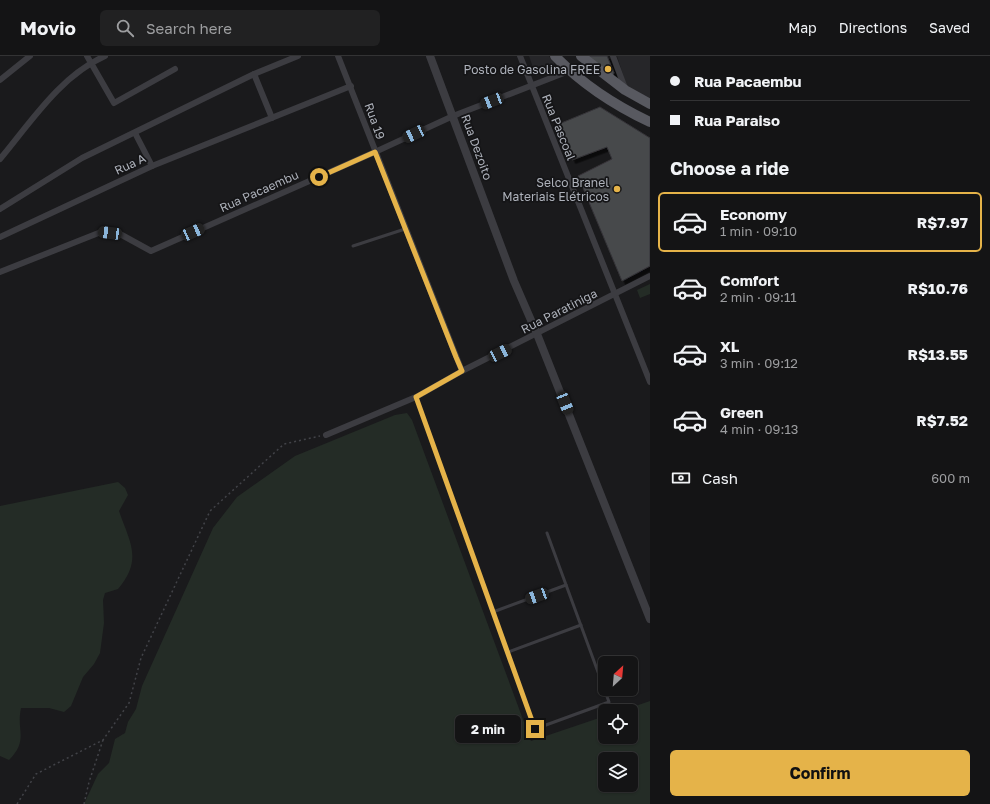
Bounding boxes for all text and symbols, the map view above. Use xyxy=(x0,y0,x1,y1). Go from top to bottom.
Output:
search box xyxy=(100,10,380,46)
text: Movio xyxy=(20,16,76,39)
icon: search xyxy=(114,17,136,39)
text: Search here xyxy=(146,19,232,37)
text: Map xyxy=(788,19,817,36)
text: Directions xyxy=(839,19,907,36)
text: Saved xyxy=(929,19,970,36)
place label: Posto de Gasolina FREE xyxy=(463,62,600,77)
marker: Posto de Gasolina FREE xyxy=(603,64,613,74)
text: Rua Pacaembu xyxy=(694,72,802,90)
car xyxy=(479,91,505,111)
street label: Rua Pascoal xyxy=(539,92,579,163)
street label: Rua 19 xyxy=(361,101,389,141)
text: Rua Paraiso xyxy=(694,111,780,129)
street label: Rua Dezoito xyxy=(458,112,496,182)
car xyxy=(401,123,427,145)
street label: Rua A xyxy=(112,150,148,178)
text: Choose a ride xyxy=(670,157,789,179)
street label: Rua Pacaembu xyxy=(217,167,301,215)
route start xyxy=(310,168,328,186)
place label: Selco Branel Materiais Elétricos xyxy=(502,175,609,204)
marker: Selco Branel Materiais Elétricos xyxy=(612,184,622,194)
icon: car xyxy=(672,204,708,240)
text: Economy xyxy=(720,205,787,223)
text: R$7.97 xyxy=(917,213,968,231)
car xyxy=(180,222,206,242)
text: 1 min · 09:10 xyxy=(720,223,797,239)
car xyxy=(97,226,123,240)
icon: car xyxy=(672,270,708,306)
text: Comfort xyxy=(720,271,779,289)
text: R$10.76 xyxy=(908,279,968,297)
street label: Rua Paratiniga xyxy=(518,285,600,337)
text: 2 min · 09:11 xyxy=(720,289,797,305)
icon: car xyxy=(672,336,708,372)
text: XL xyxy=(720,337,739,355)
car xyxy=(487,342,513,364)
text: R$13.55 xyxy=(908,345,968,363)
text: 3 min · 09:12 xyxy=(720,355,798,371)
car xyxy=(555,390,575,416)
icon: car xyxy=(672,402,708,438)
text: Green xyxy=(720,403,763,421)
text: R$7.52 xyxy=(916,411,968,429)
text: 4 min · 09:13 xyxy=(720,421,798,437)
icon: cash xyxy=(670,467,692,489)
text: Cash xyxy=(702,469,738,487)
text: 600 m xyxy=(931,470,970,486)
car xyxy=(524,586,550,606)
north arrow xyxy=(598,656,638,696)
map controls xyxy=(598,656,638,792)
button: locate xyxy=(598,704,638,744)
callout: 2 min xyxy=(455,715,521,743)
route end xyxy=(526,720,544,738)
text: 2 min xyxy=(471,721,505,737)
button: Confirm xyxy=(670,750,970,796)
button: layers xyxy=(598,752,638,792)

